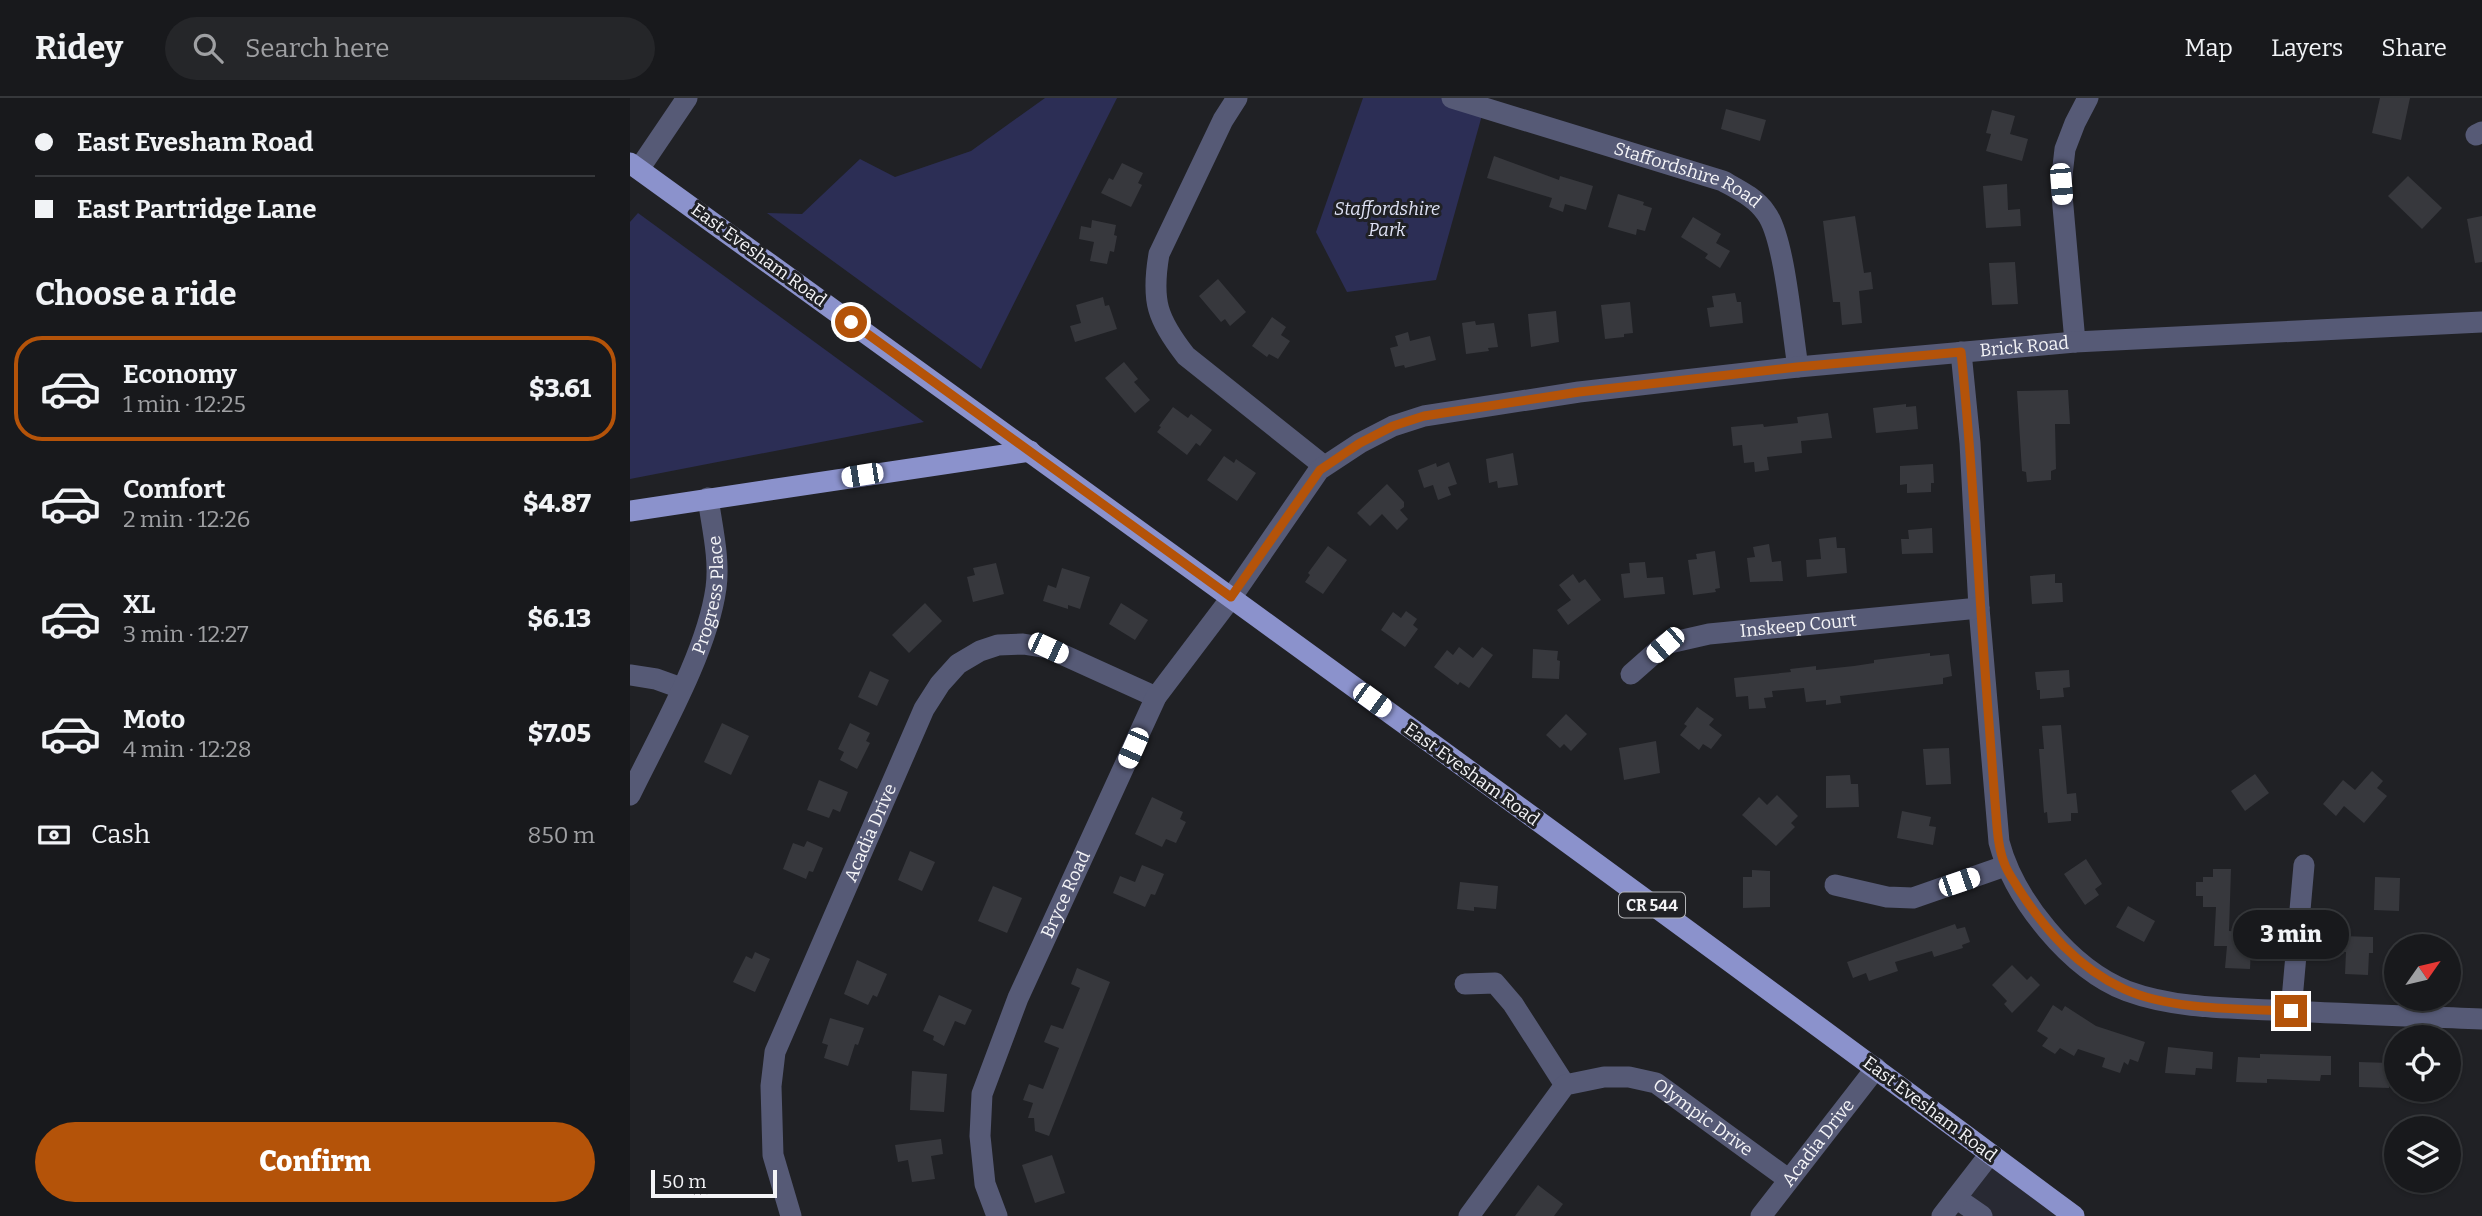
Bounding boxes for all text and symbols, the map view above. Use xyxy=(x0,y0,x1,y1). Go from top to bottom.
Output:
search box xyxy=(165,17,655,80)
text: Ridey xyxy=(35,28,123,68)
icon: search xyxy=(189,29,227,67)
text: Search here xyxy=(245,33,389,64)
text: Map xyxy=(2185,34,2233,62)
text: Layers xyxy=(2271,34,2343,62)
text: Share xyxy=(2381,34,2447,62)
text: East Evesham Road xyxy=(77,127,313,158)
street label: Staffordshire Road xyxy=(1611,137,1766,213)
car xyxy=(2049,162,2074,206)
text: East Partridge Lane xyxy=(77,194,317,225)
park label: Staffordshire Park xyxy=(1334,198,1440,241)
street label: East Evesham Road xyxy=(687,199,831,312)
text: Choose a ride xyxy=(35,275,236,313)
route start xyxy=(835,306,867,338)
street label: Brick Road xyxy=(1979,332,2070,362)
icon: car xyxy=(39,357,102,420)
text: Economy xyxy=(123,359,237,390)
text: $3.61 xyxy=(529,373,591,404)
text: 1 min · 12:25 xyxy=(123,390,246,418)
car xyxy=(840,461,885,489)
icon: car xyxy=(39,472,102,535)
text: Comfort xyxy=(123,474,226,505)
text: $4.87 xyxy=(523,488,591,519)
text: 2 min · 12:26 xyxy=(123,505,250,533)
street label: Progress Place xyxy=(687,534,728,657)
icon: car xyxy=(39,587,102,650)
text: XL xyxy=(123,589,155,620)
text: $6.13 xyxy=(527,603,591,634)
street label: Inskeep Court xyxy=(1739,609,1858,642)
text: 3 min · 12:27 xyxy=(123,620,249,648)
car xyxy=(1643,623,1688,667)
car xyxy=(1025,630,1072,666)
car xyxy=(1349,679,1396,721)
icon: car xyxy=(39,702,102,765)
text: Moto xyxy=(123,704,185,735)
text: $7.05 xyxy=(528,718,591,749)
street label: East Evesham Road xyxy=(1400,718,1544,831)
car xyxy=(1115,725,1152,771)
text: 4 min · 12:28 xyxy=(123,735,251,763)
street label: Acadia Drive xyxy=(839,780,901,885)
icon: cash xyxy=(35,816,73,854)
text: Cash xyxy=(91,819,150,850)
text: 850 m xyxy=(528,821,595,849)
street label: Bryce Road xyxy=(1036,847,1095,941)
car xyxy=(1936,865,1983,899)
road number: CR 544 xyxy=(1619,892,1685,918)
callout: 3 min xyxy=(2233,909,2349,958)
text: 3 min xyxy=(2260,920,2322,948)
north arrow xyxy=(2384,934,2460,1012)
map controls xyxy=(2384,934,2461,1193)
route end xyxy=(2275,995,2307,1027)
button: locate xyxy=(2384,1025,2461,1102)
street label: East Evesham Road xyxy=(1859,1052,2001,1167)
street label: Olympic Drive xyxy=(1649,1074,1757,1161)
street label: Acadia Drive xyxy=(1777,1094,1859,1191)
button: layers xyxy=(2384,1116,2461,1193)
button: Confirm xyxy=(35,1122,595,1202)
scale bar xyxy=(651,1167,777,1199)
text: 50 m xyxy=(662,1170,706,1193)

